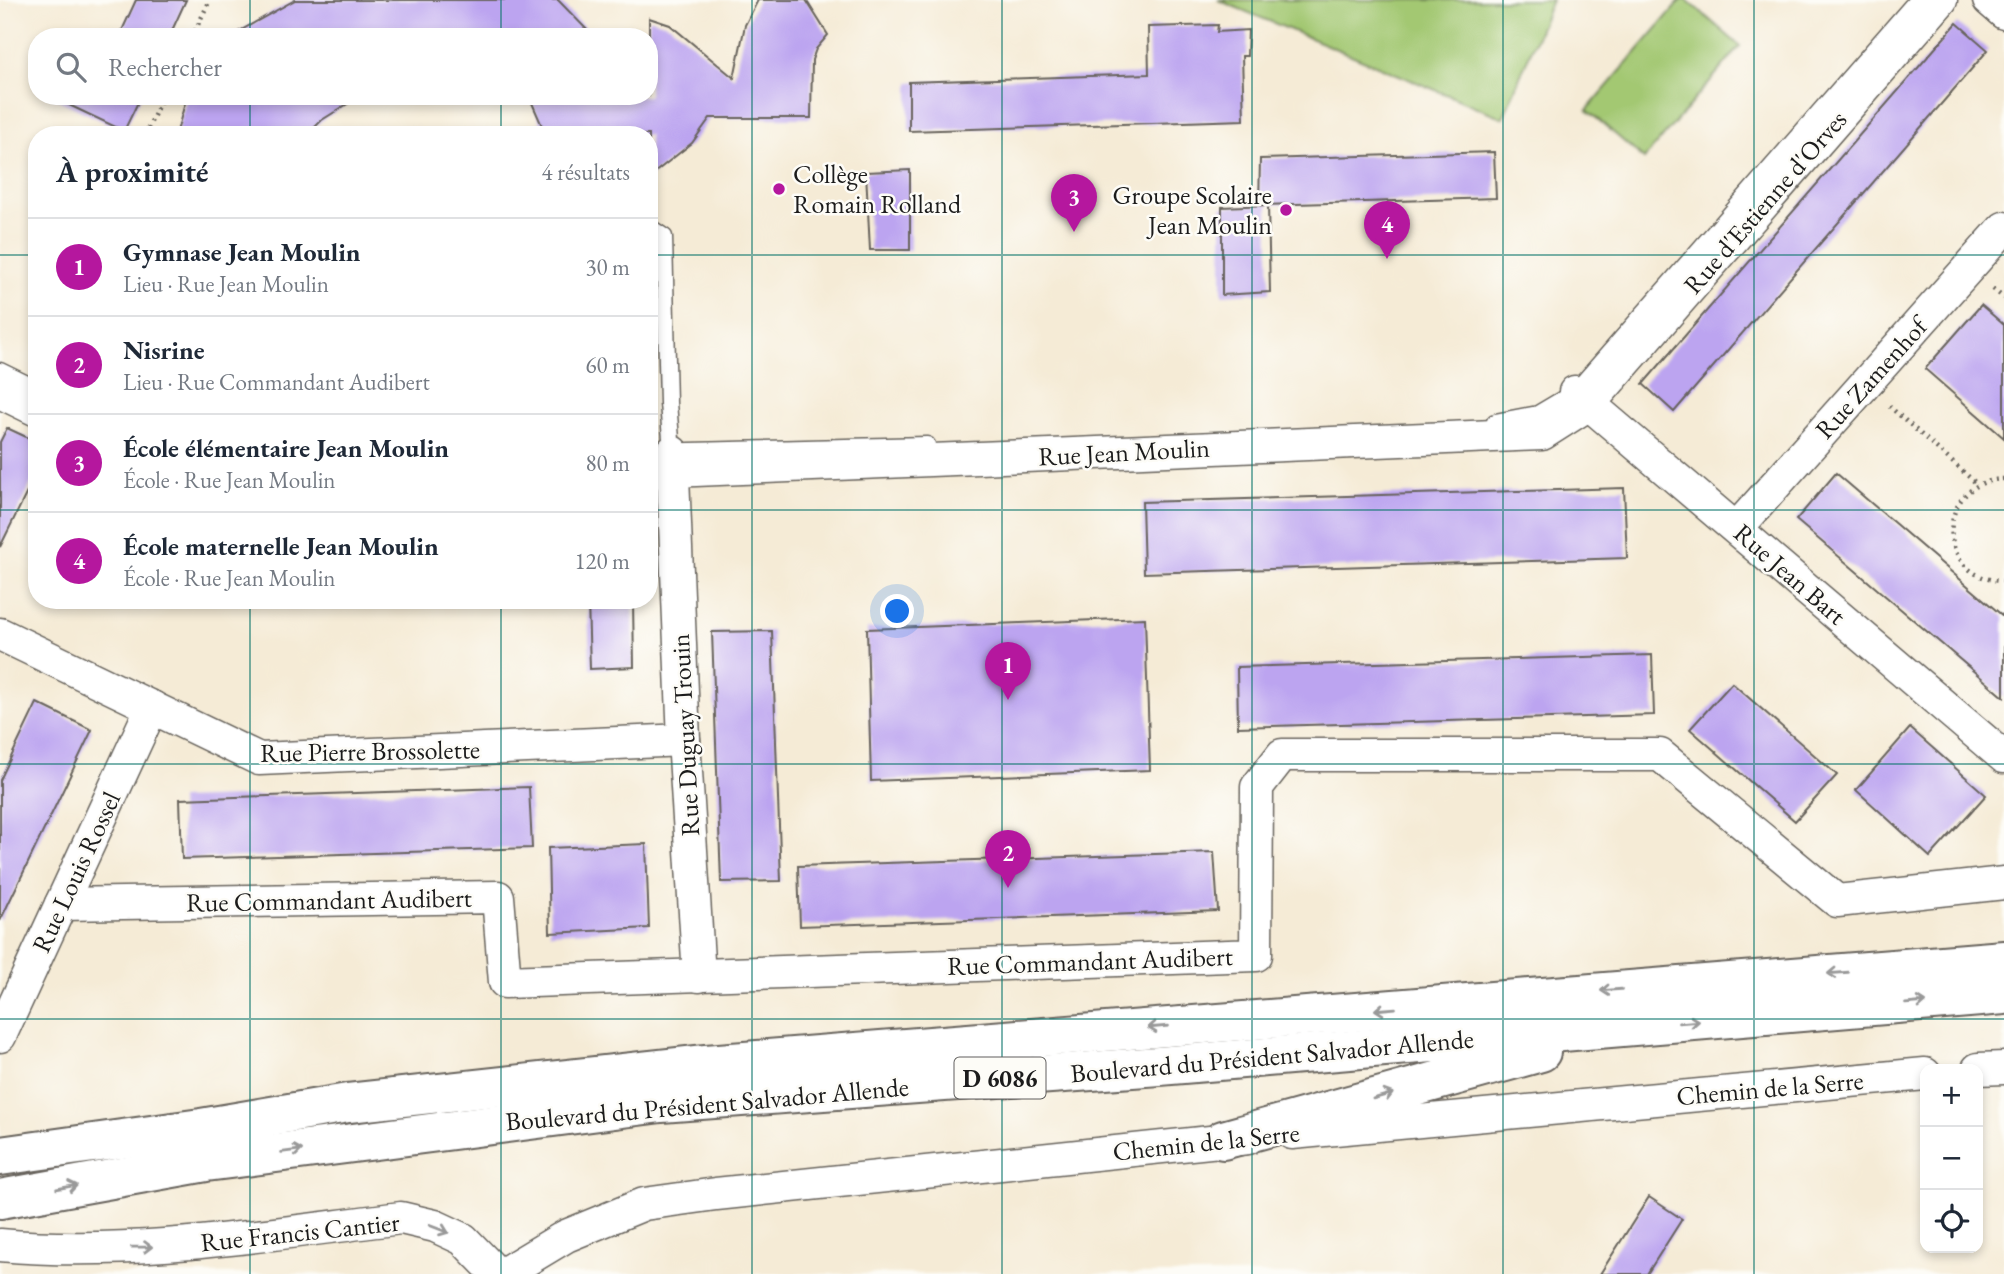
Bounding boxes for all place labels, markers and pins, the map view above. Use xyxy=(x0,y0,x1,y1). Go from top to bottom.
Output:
place label: Collège Romain Rolland xyxy=(793,157,962,221)
pin: 3 xyxy=(1051,174,1097,232)
place label: Groupe Scolaire Jean Moulin xyxy=(1113,178,1272,242)
marker: Collège Romain Rolland xyxy=(771,181,787,197)
pin: 4 xyxy=(1364,201,1410,259)
marker: Groupe Scolaire Jean Moulin xyxy=(1278,202,1294,218)
pin: 1 xyxy=(985,642,1031,700)
pin: 2 xyxy=(985,830,1031,888)

